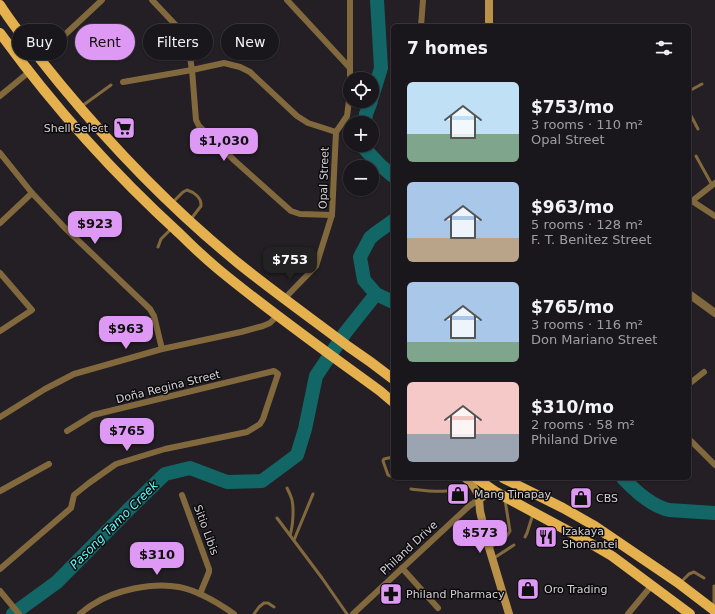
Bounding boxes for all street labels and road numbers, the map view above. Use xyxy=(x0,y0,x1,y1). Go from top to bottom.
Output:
street label: Opal Street xyxy=(316,146,332,209)
street label: Doña Regina Street xyxy=(115,368,222,406)
street label: Sitio Libis xyxy=(191,503,221,557)
street label: Philand Drive xyxy=(378,518,440,578)

